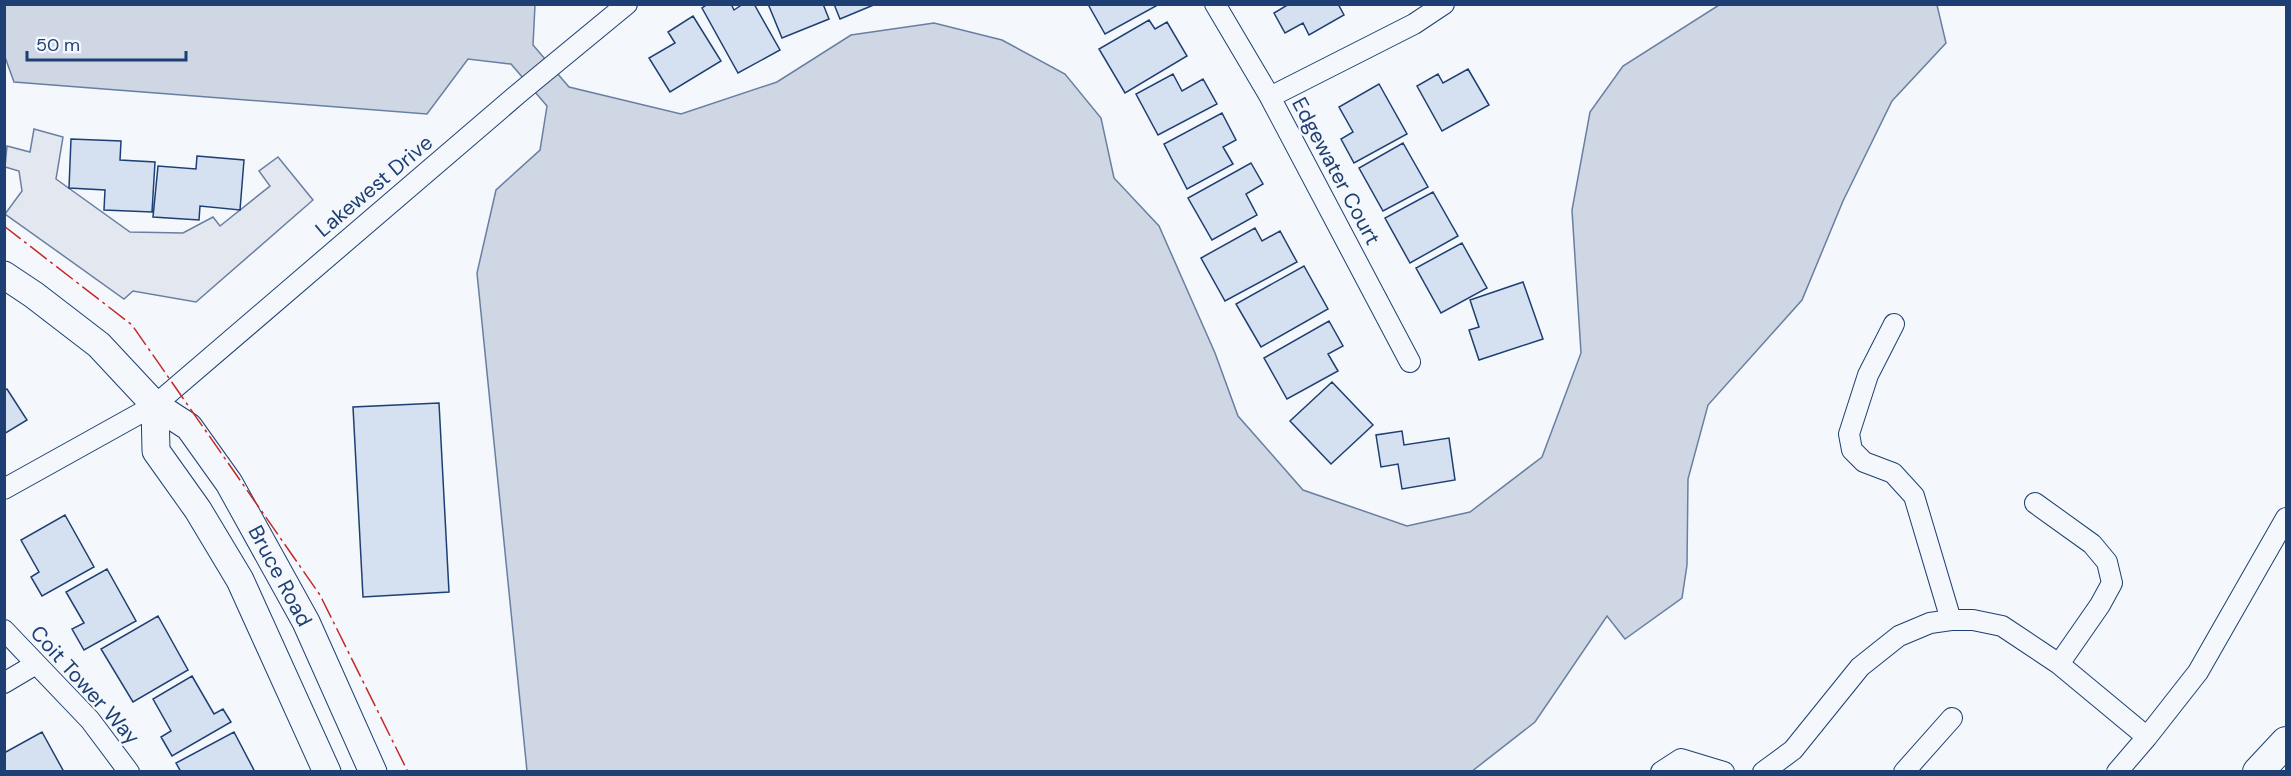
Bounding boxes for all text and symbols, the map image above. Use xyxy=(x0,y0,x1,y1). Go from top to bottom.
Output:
scale bar xyxy=(27,24,186,62)
text: 50 m xyxy=(36,33,80,57)
street label: Edgewater Court xyxy=(1285,92,1387,250)
street label: Lakewest Drive xyxy=(309,129,439,243)
street label: Bruce Road xyxy=(242,520,318,632)
street label: Coit Tower Way xyxy=(24,619,146,751)

